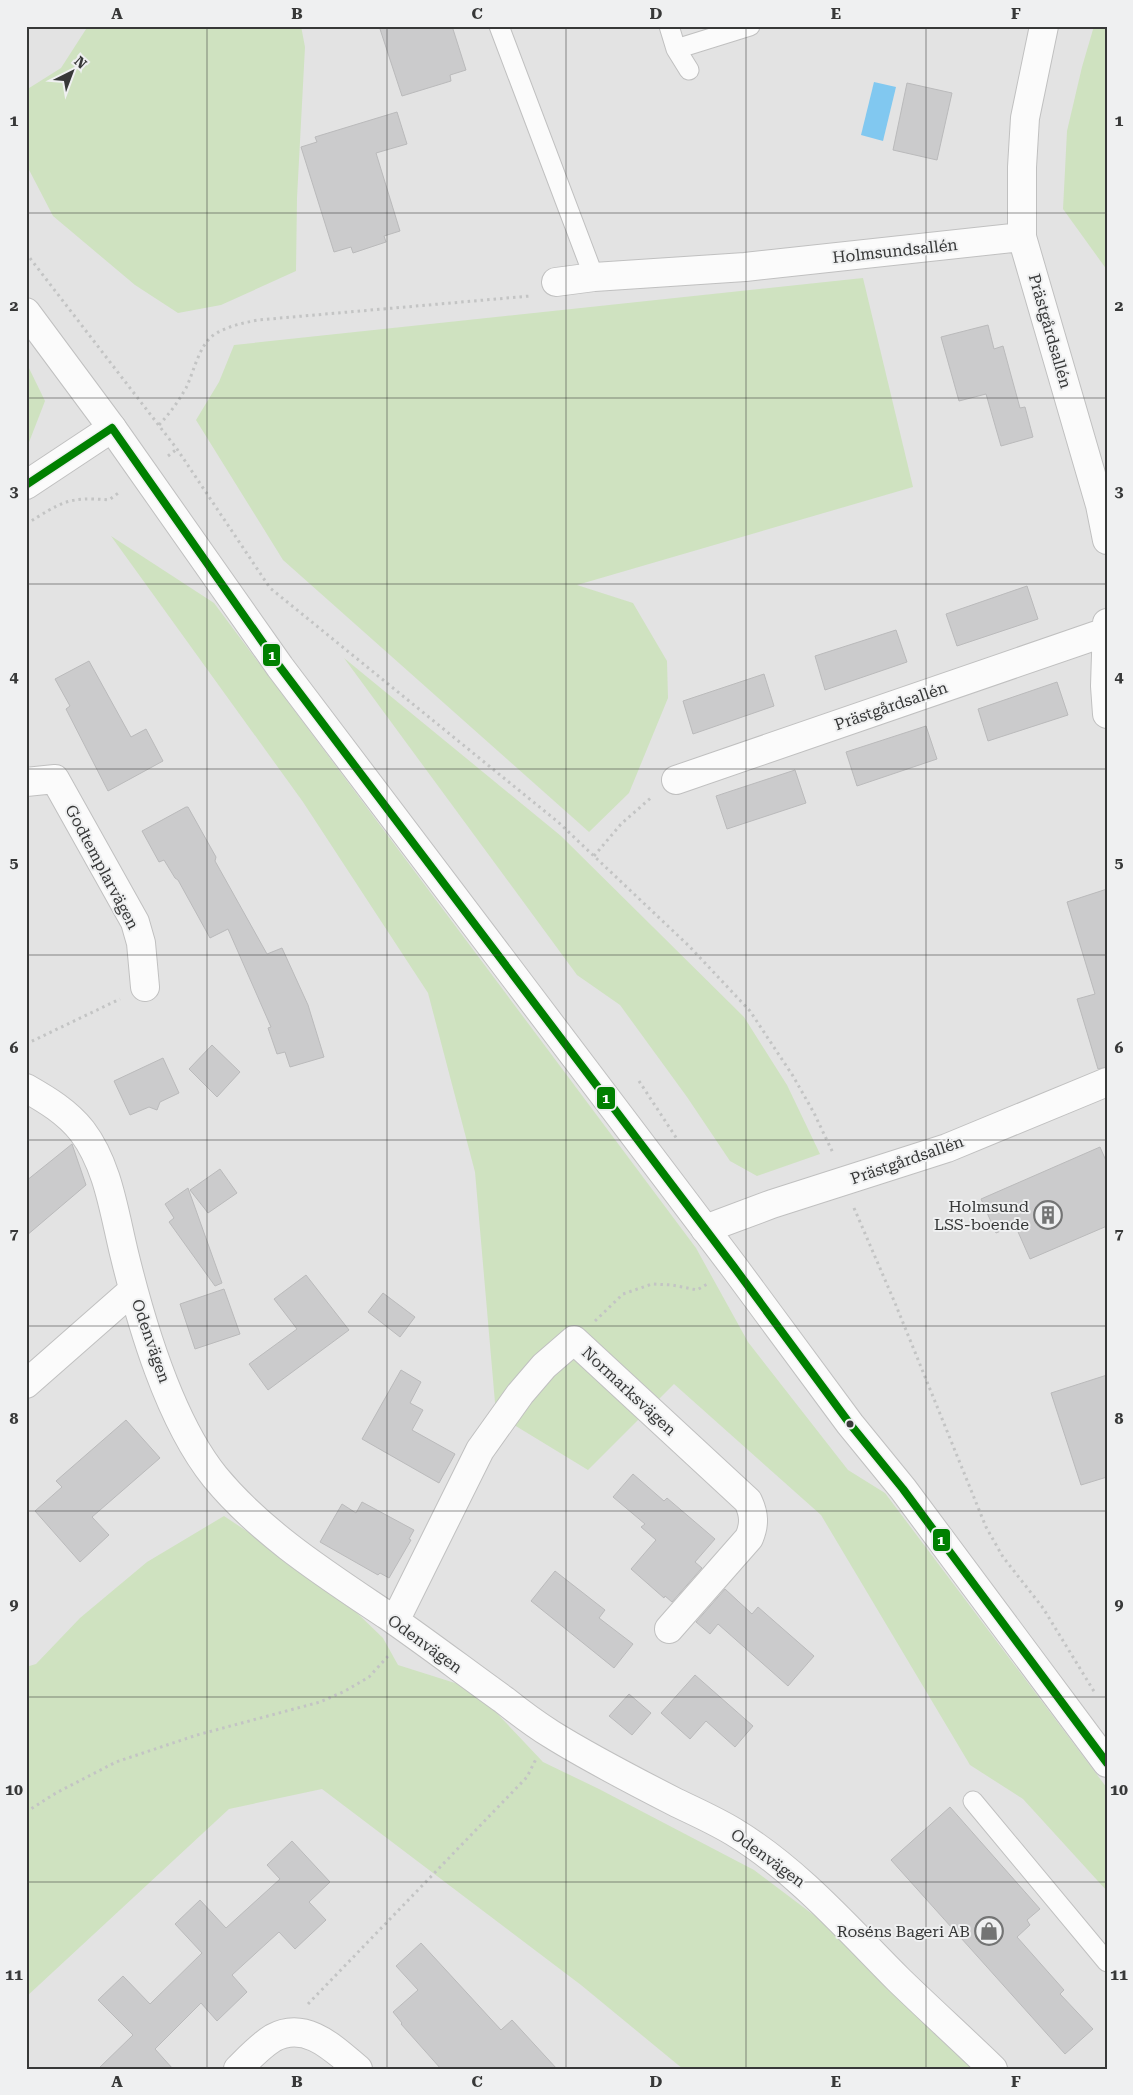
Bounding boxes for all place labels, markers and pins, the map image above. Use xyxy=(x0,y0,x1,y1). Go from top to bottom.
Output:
place label: Holmsund LSS-boende xyxy=(934,1197,1029,1234)
building icon: Holmsund LSS-boende xyxy=(1033,1200,1063,1230)
unlabelled marker xyxy=(845,1419,855,1429)
shop icon: Roséns Bageri AB xyxy=(974,1916,1004,1946)
place label: Roséns Bageri AB xyxy=(837,1922,970,1941)

